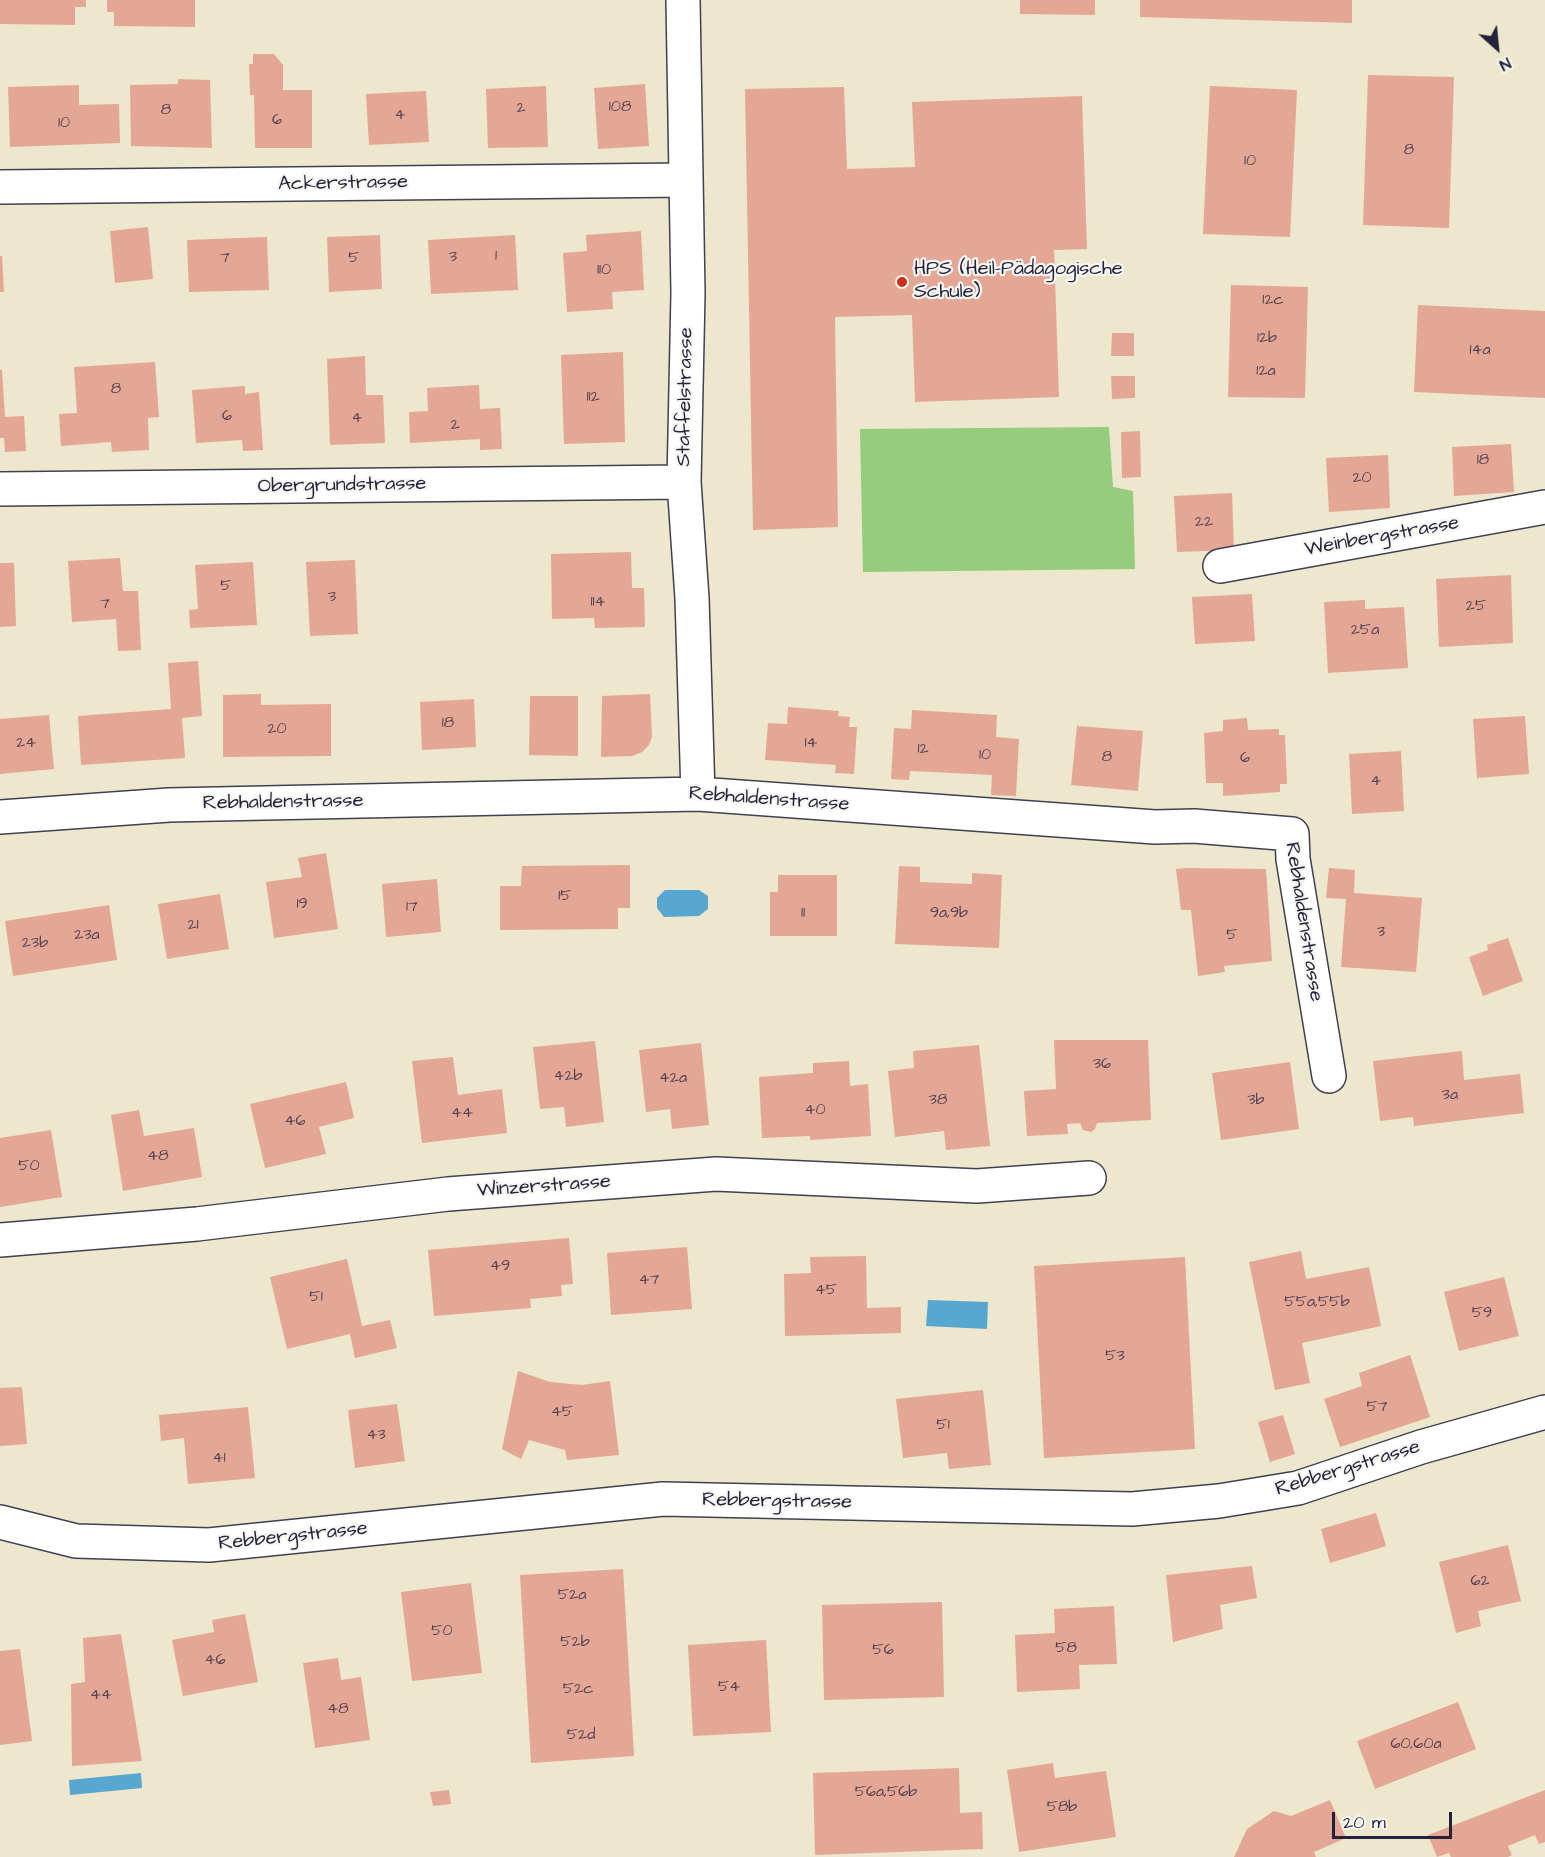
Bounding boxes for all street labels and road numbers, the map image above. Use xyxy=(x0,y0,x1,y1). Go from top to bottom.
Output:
street label: Ackerstrasse xyxy=(278,171,408,197)
street label: Staffelstrasse xyxy=(673,327,699,467)
street label: Obergrundstrasse xyxy=(258,473,426,499)
street label: Weinbergstrasse xyxy=(1303,512,1461,562)
street label: Rebhaldenstrasse xyxy=(688,782,850,818)
street label: Rebhaldenstrasse xyxy=(202,790,364,816)
street label: Rebhaldenstrasse xyxy=(1279,841,1327,1003)
street label: Winzerstrasse xyxy=(476,1170,612,1204)
street label: Rebbergstrasse xyxy=(1273,1436,1423,1502)
street label: Rebbergstrasse xyxy=(702,1489,852,1515)
street label: Rebbergstrasse xyxy=(217,1517,369,1557)

